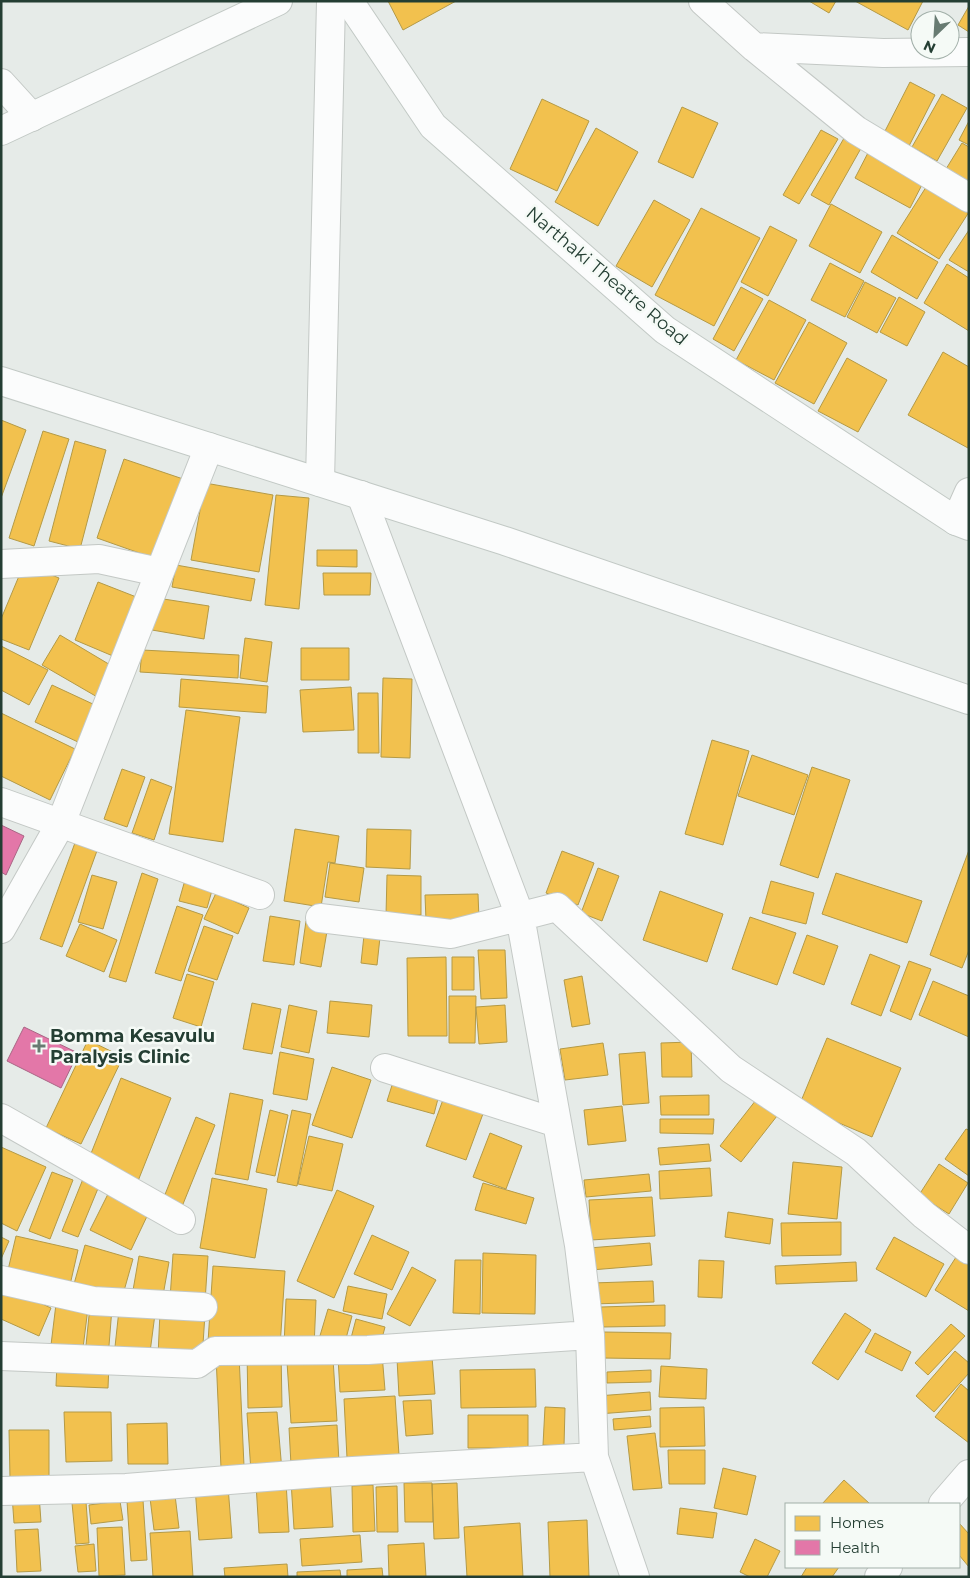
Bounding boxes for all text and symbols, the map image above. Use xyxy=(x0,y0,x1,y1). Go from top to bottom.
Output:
north arrow xyxy=(910,10,960,60)
text: N xyxy=(921,36,938,57)
street label: Narthaki Theatre Road xyxy=(522,202,692,350)
place label: Bomma Kesavulu Paralysis Clinic xyxy=(50,1025,215,1068)
marker: Bomma Kesavulu Paralysis Clinic xyxy=(32,1039,46,1053)
legend xyxy=(785,1503,960,1568)
text: Homes xyxy=(830,1513,884,1532)
text: Health xyxy=(830,1538,880,1557)

